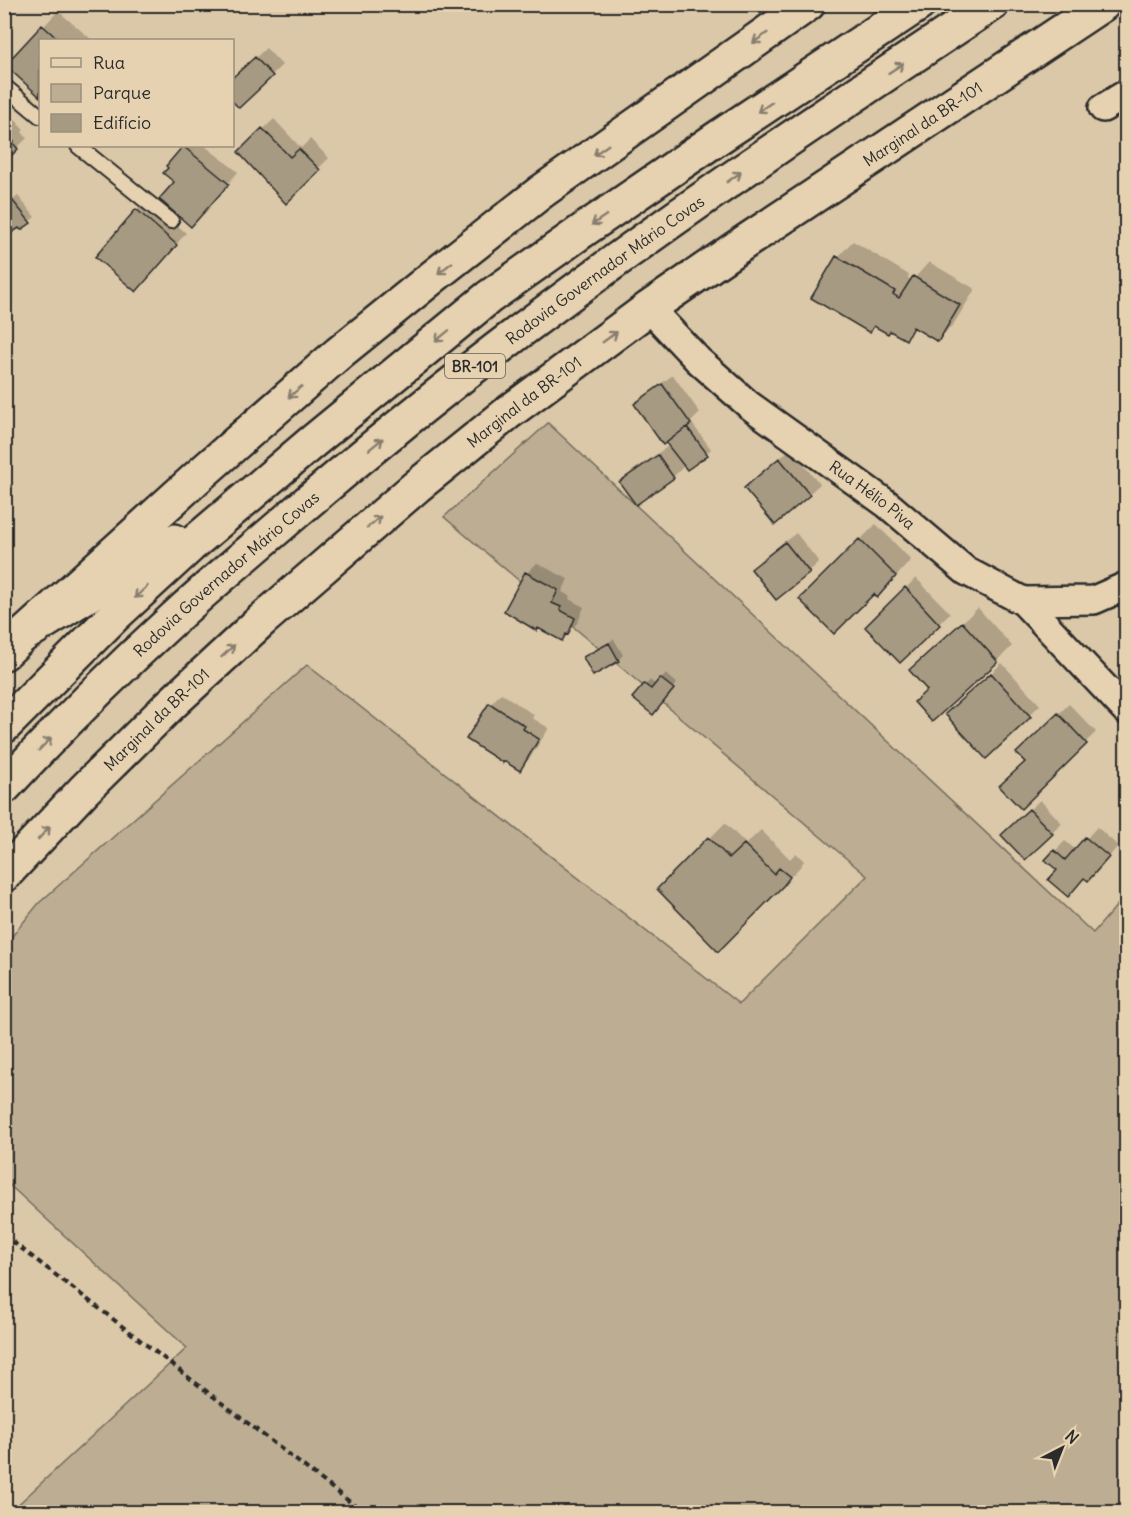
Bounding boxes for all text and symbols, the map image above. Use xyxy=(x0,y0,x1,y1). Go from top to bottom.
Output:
one-way arrow xyxy=(753,32,769,44)
legend xyxy=(39,39,234,147)
text: Rua xyxy=(93,51,125,74)
one-way arrow xyxy=(887,62,903,74)
street label: Marginal da BR-101 xyxy=(859,77,986,171)
text: Parque xyxy=(93,81,151,104)
one-way arrow xyxy=(757,101,774,113)
text: Edifício xyxy=(93,111,151,134)
one-way arrow xyxy=(593,144,609,156)
one-way arrow xyxy=(726,171,742,183)
street label: Rodovia Governador Mário Covas xyxy=(502,191,708,349)
one-way arrow xyxy=(591,214,607,226)
one-way arrow xyxy=(438,261,454,274)
one-way arrow xyxy=(434,329,450,342)
one-way arrow xyxy=(601,331,617,343)
street label: Marginal da BR-101 xyxy=(463,352,585,452)
road number: BR-101 xyxy=(445,354,505,378)
one-way arrow xyxy=(288,385,303,399)
one-way arrow xyxy=(368,438,384,451)
street label: Rua Hélio Piva xyxy=(826,456,919,534)
street label: Rodovia Governador Mário Covas xyxy=(129,487,323,661)
one-way arrow xyxy=(366,516,382,529)
one-way arrow xyxy=(133,584,148,599)
one-way arrow xyxy=(220,644,235,658)
street label: Marginal da BR-101 xyxy=(100,664,213,775)
one-way arrow xyxy=(38,737,52,752)
one-way arrow xyxy=(37,825,52,840)
north arrow xyxy=(1032,1418,1092,1478)
text: N xyxy=(1061,1426,1083,1448)

